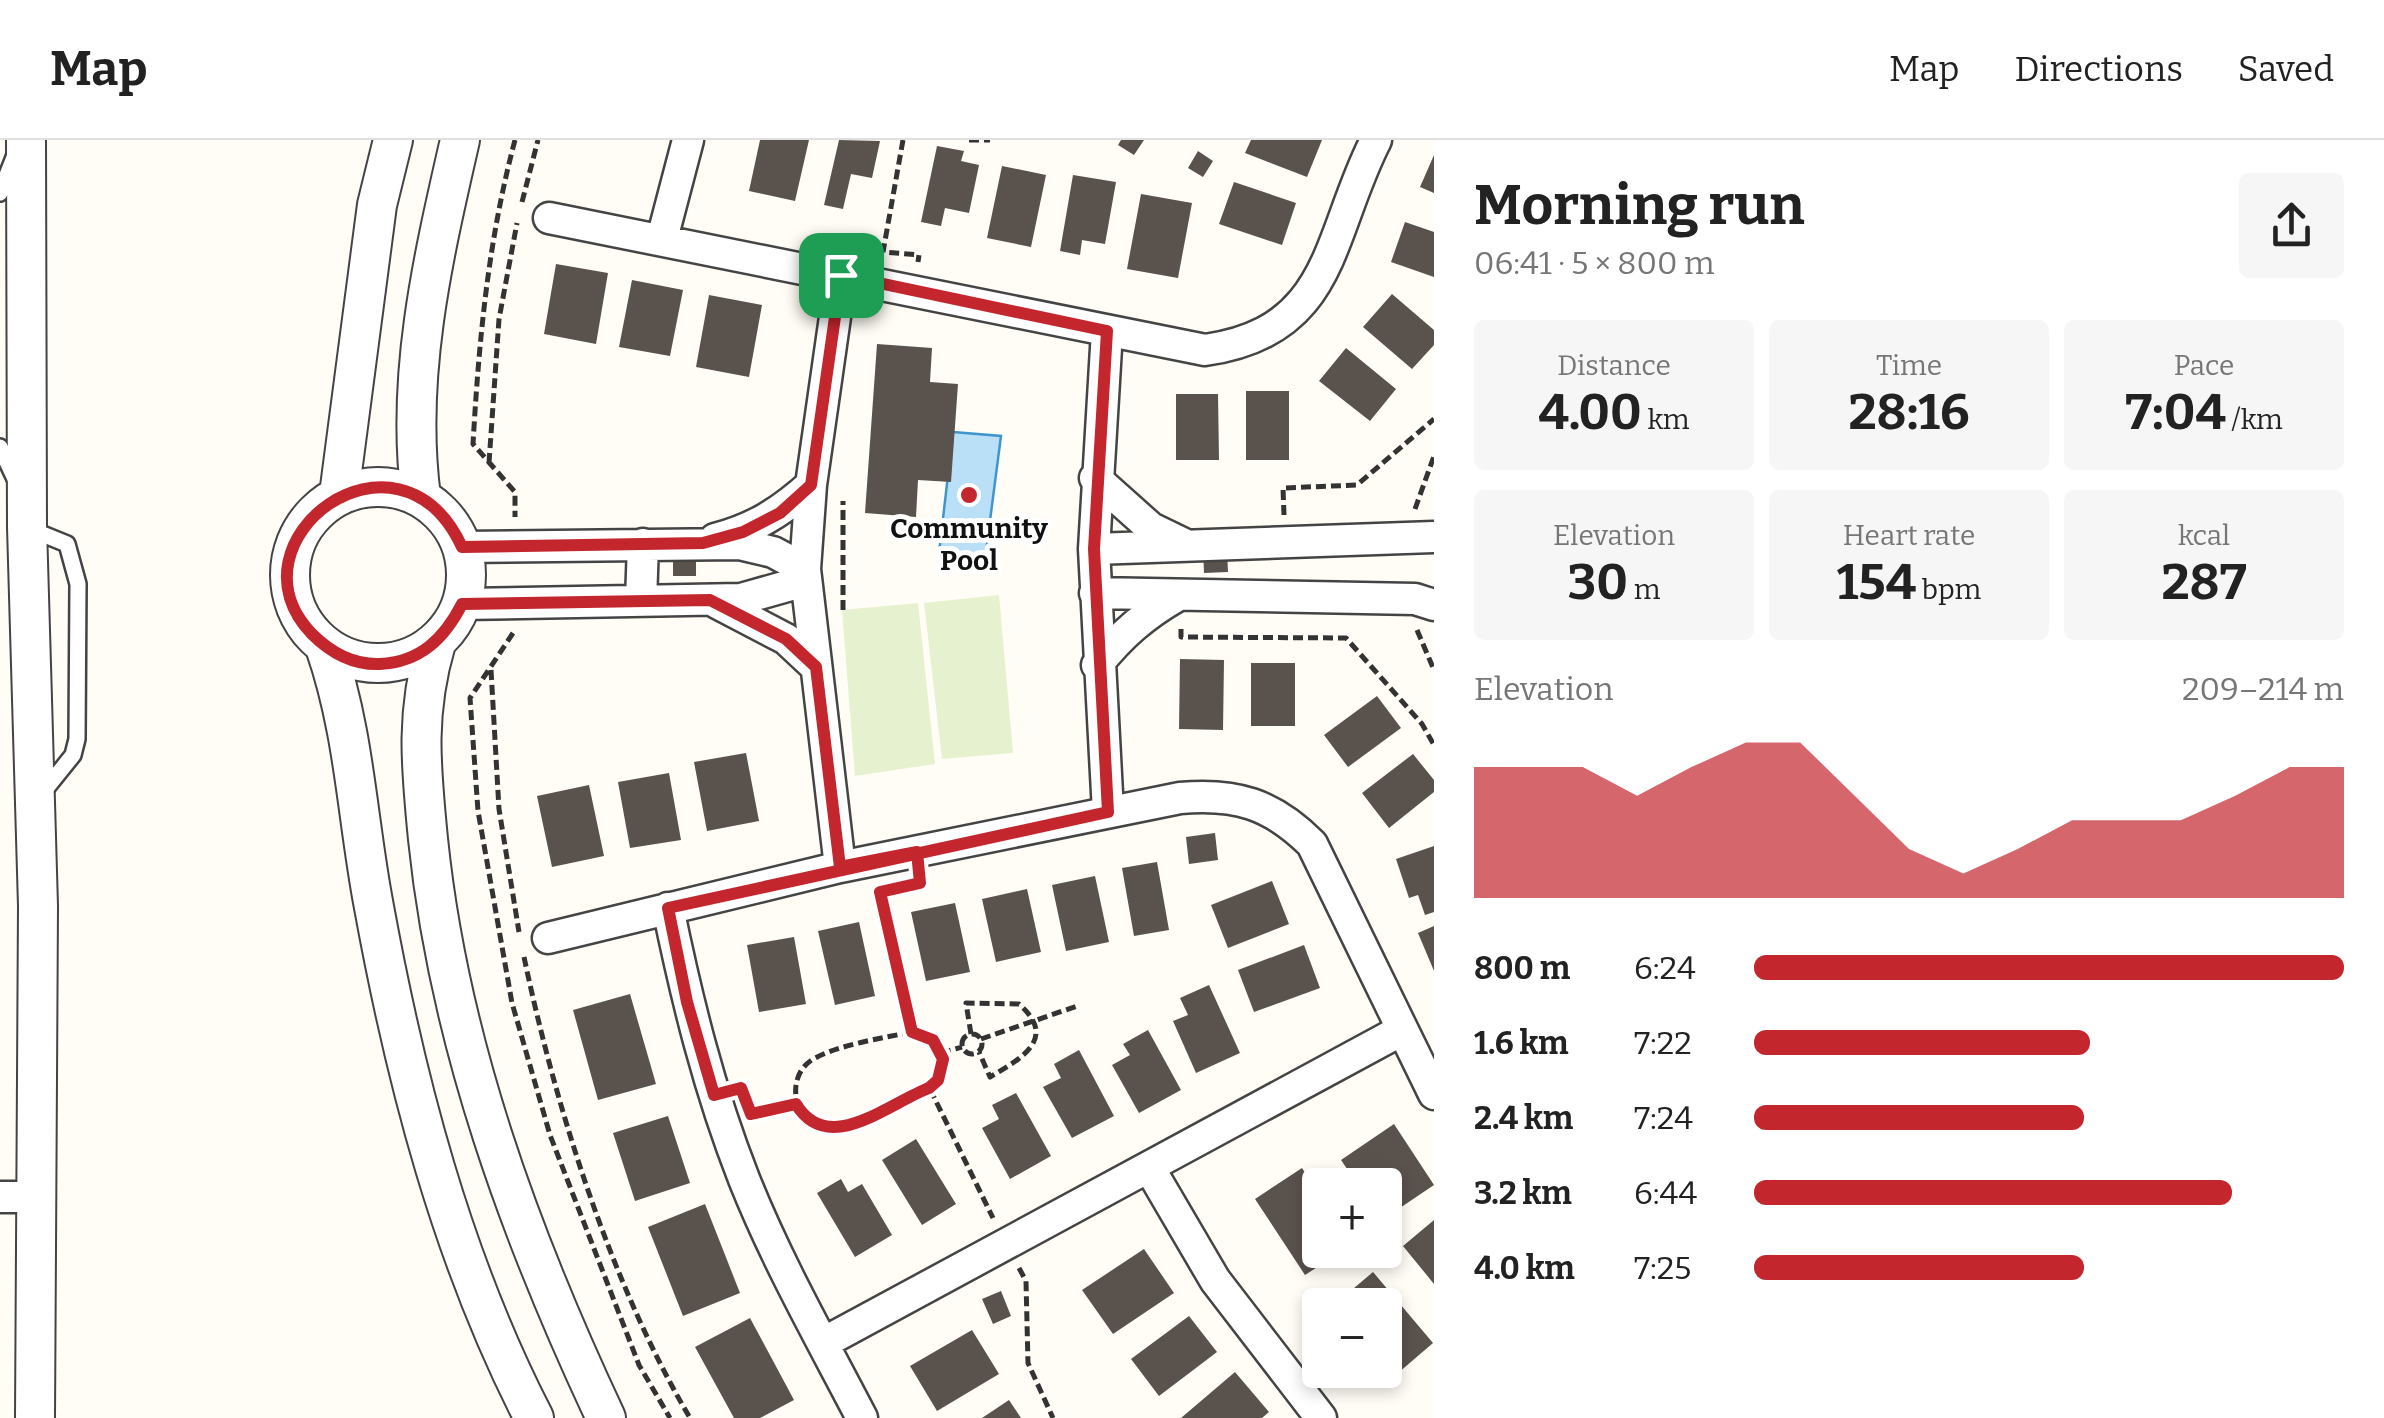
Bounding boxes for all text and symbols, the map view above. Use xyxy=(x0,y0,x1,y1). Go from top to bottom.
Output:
text: Map xyxy=(50,40,147,98)
text: Map xyxy=(1889,48,1959,90)
text: Directions xyxy=(2014,48,2183,90)
text: Saved xyxy=(2238,48,2334,90)
text: Morning run xyxy=(1474,173,1805,239)
button: share xyxy=(2239,173,2344,278)
pin xyxy=(799,233,884,318)
text: 06:41 · 5 × 800 m xyxy=(1474,244,1715,282)
icon: arrive xyxy=(814,248,869,303)
text: Distance xyxy=(1557,349,1671,382)
text: Time xyxy=(1876,349,1942,382)
text: Pace xyxy=(2174,349,2234,382)
text: 4.00 xyxy=(1538,382,1642,442)
text: 28:16 xyxy=(1848,382,1970,442)
text: 7:04 xyxy=(2125,382,2226,442)
text: km xyxy=(1642,403,1690,436)
text: /km xyxy=(2226,403,2283,436)
marker: Community Pool xyxy=(958,484,980,506)
place label: Community Pool xyxy=(890,512,1048,577)
text: Elevation xyxy=(1553,519,1675,552)
text: Heart rate xyxy=(1843,519,1975,552)
text: kcal xyxy=(2178,519,2230,552)
text: 30 xyxy=(1568,552,1628,612)
text: 154 xyxy=(1837,552,1916,612)
text: 287 xyxy=(2161,552,2247,612)
text: m xyxy=(1628,573,1660,606)
text: bpm xyxy=(1916,573,1981,606)
text: Elevation xyxy=(1474,670,1614,708)
text: 209–214 m xyxy=(2182,670,2344,708)
text: 800 m xyxy=(1474,949,1570,987)
text: 6:24 xyxy=(1634,949,1696,987)
text: 1.6 km xyxy=(1474,1024,1569,1062)
text: 7:22 xyxy=(1634,1024,1692,1062)
text: 2.4 km xyxy=(1474,1099,1573,1137)
text: 7:24 xyxy=(1634,1099,1693,1137)
map controls xyxy=(1302,1168,1402,1388)
button: + xyxy=(1302,1168,1402,1268)
text: 3.2 km xyxy=(1474,1174,1572,1212)
text: 6:44 xyxy=(1634,1174,1697,1212)
text: 4.0 km xyxy=(1474,1249,1575,1287)
text: 7:25 xyxy=(1634,1249,1691,1287)
button: − xyxy=(1302,1288,1402,1388)

